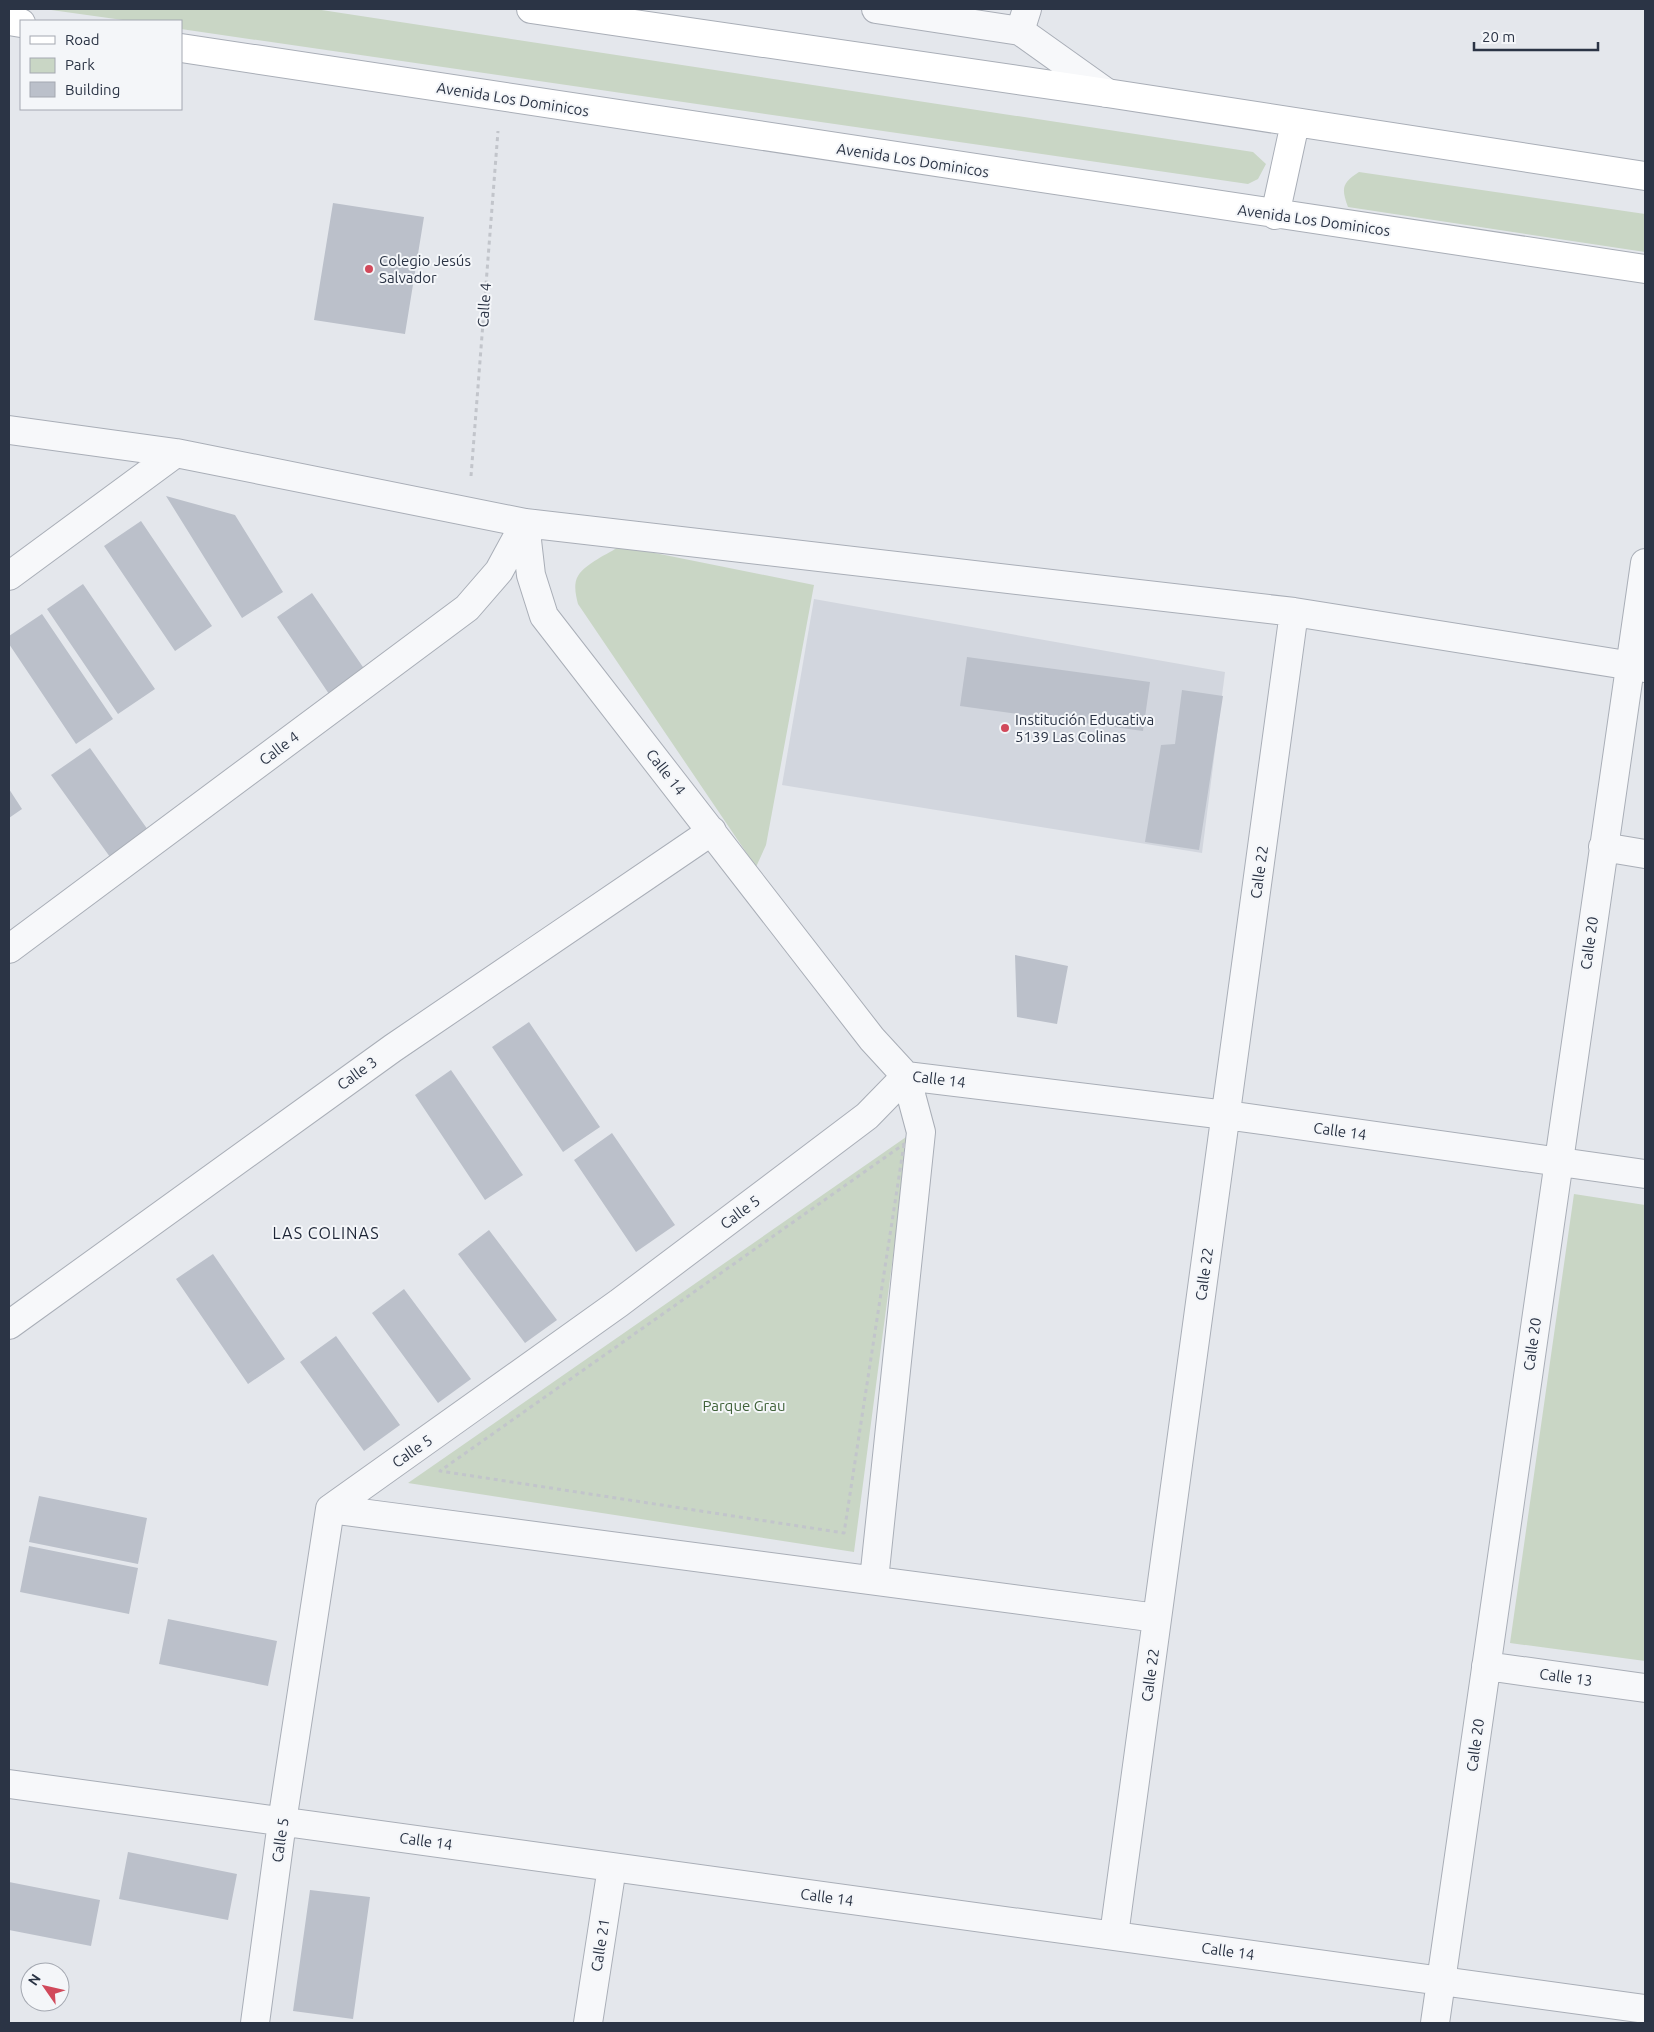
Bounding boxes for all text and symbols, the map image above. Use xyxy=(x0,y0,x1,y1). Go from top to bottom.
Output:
legend xyxy=(20,20,182,110)
scale bar xyxy=(1474,20,1598,52)
text: 20 m xyxy=(1482,28,1515,45)
text: Road xyxy=(65,31,100,48)
text: Park xyxy=(65,56,95,73)
street label: Avenida Los Dominicos xyxy=(436,79,590,119)
text: Building xyxy=(65,81,120,98)
street label: Avenida Los Dominicos xyxy=(836,140,990,180)
street label: Avenida Los Dominicos xyxy=(1237,201,1391,239)
place label: Colegio Jesús Salvador xyxy=(379,252,471,286)
marker: Colegio Jesús Salvador xyxy=(363,263,375,275)
street label: Calle 4 xyxy=(474,282,494,328)
place label: Institución Educativa 5139 Las Colinas xyxy=(1015,711,1154,745)
marker: Institución Educativa 5139 Las Colinas xyxy=(999,722,1011,734)
street label: Calle 4 xyxy=(256,728,302,768)
street label: Calle 14 xyxy=(643,746,689,798)
street label: Calle 22 xyxy=(1247,844,1271,900)
street label: Calle 20 xyxy=(1577,915,1601,971)
street label: Calle 3 xyxy=(334,1053,380,1093)
street label: Calle 14 xyxy=(911,1067,967,1091)
street label: Calle 14 xyxy=(1312,1119,1368,1143)
street label: Calle 5 xyxy=(717,1192,763,1232)
district label: LAS COLINAS xyxy=(272,1224,380,1242)
street label: Calle 22 xyxy=(1192,1246,1216,1302)
street label: Calle 20 xyxy=(1520,1316,1544,1372)
park label: Parque Grau xyxy=(702,1397,786,1414)
street label: Calle 5 xyxy=(389,1431,435,1471)
street label: Calle 22 xyxy=(1138,1647,1162,1703)
street label: Calle 13 xyxy=(1538,1665,1594,1689)
street label: Calle 20 xyxy=(1463,1717,1487,1773)
street label: Calle 5 xyxy=(268,1817,292,1863)
street label: Calle 14 xyxy=(398,1829,454,1853)
street label: Calle 14 xyxy=(799,1885,855,1909)
street label: Calle 21 xyxy=(587,1917,613,1973)
street label: Calle 14 xyxy=(1200,1939,1256,1963)
north arrow xyxy=(20,1962,70,2012)
text: N xyxy=(25,1971,44,1989)

